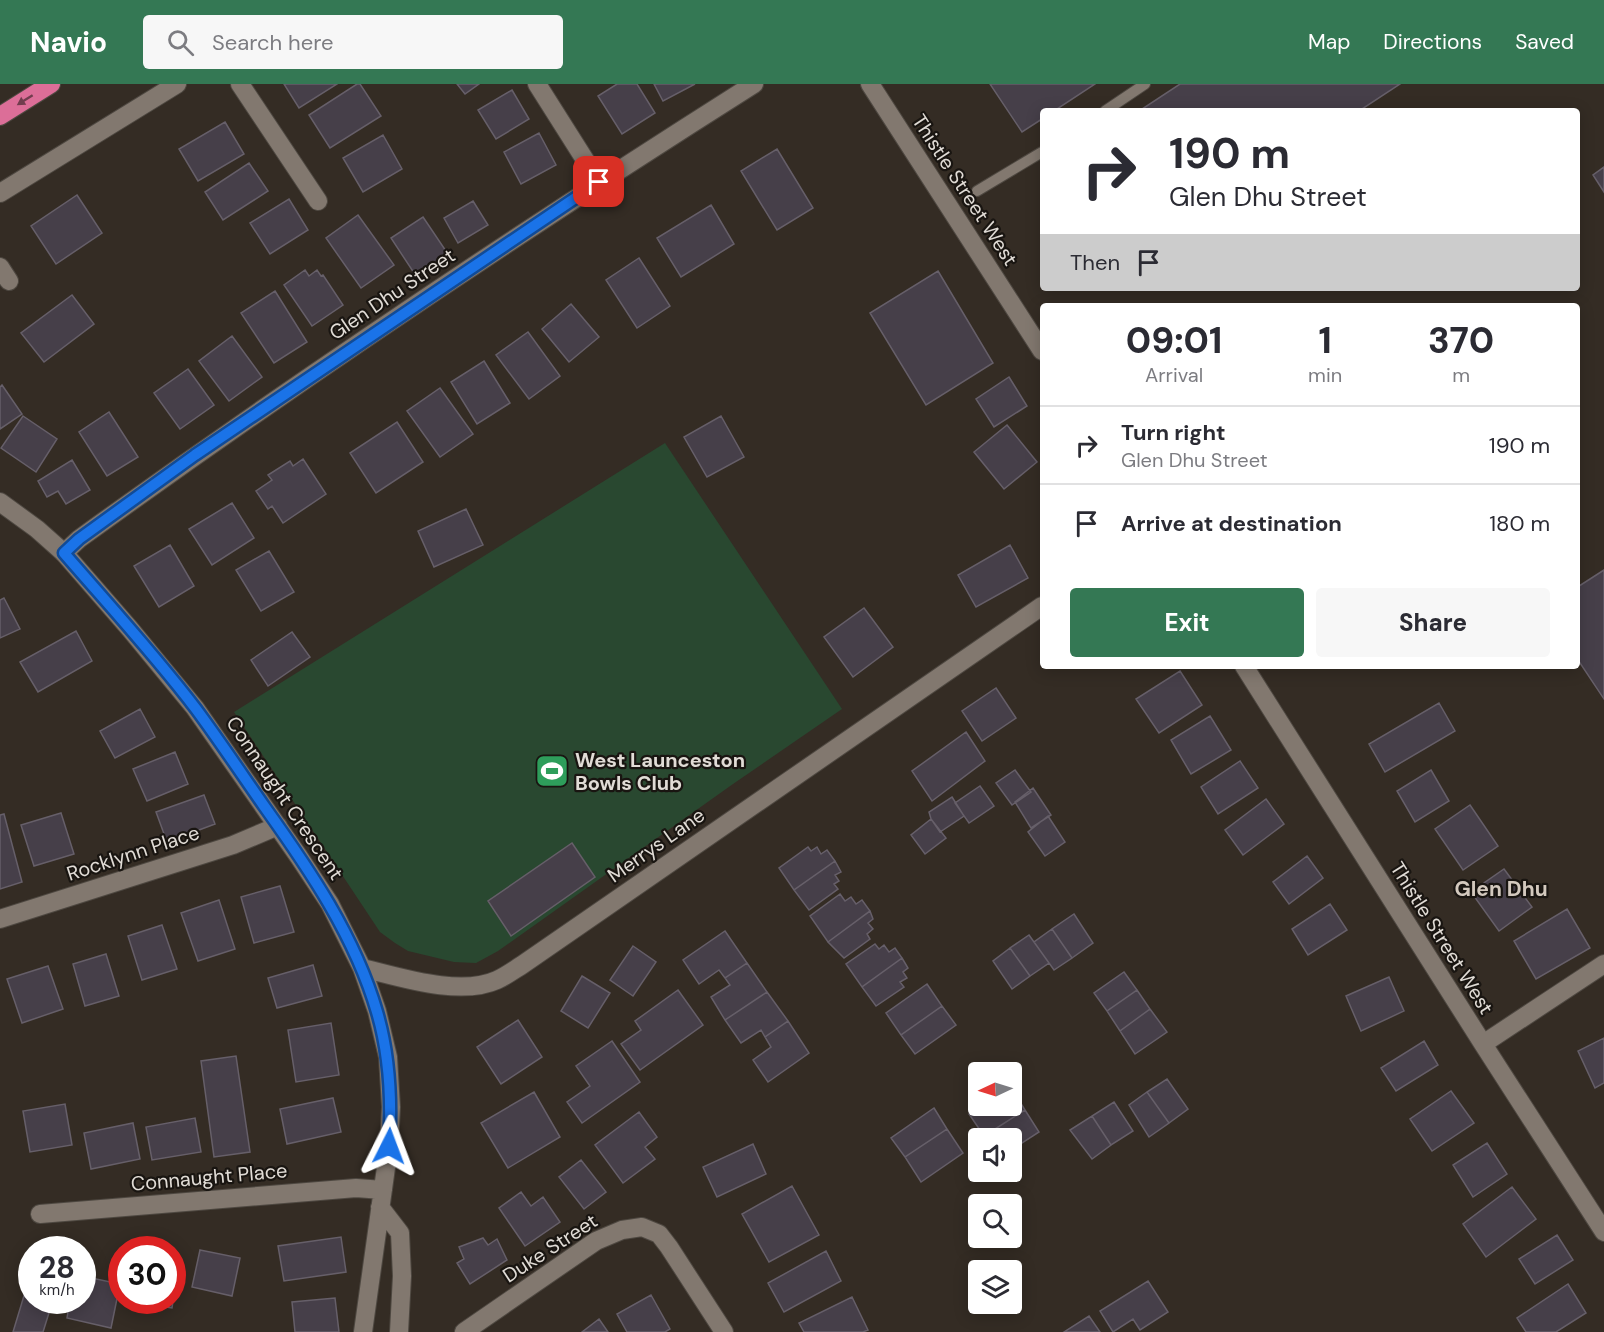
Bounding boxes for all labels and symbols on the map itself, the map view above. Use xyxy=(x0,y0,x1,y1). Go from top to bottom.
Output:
one-way arrow xyxy=(18,94,34,106)
street label: Thistle Street West xyxy=(906,109,1024,271)
pin xyxy=(573,156,624,207)
street label: Glen Dhu Street xyxy=(324,242,460,346)
street label: Connaught Crescent xyxy=(220,711,350,885)
place label: West Launceston Bowls Club xyxy=(575,747,745,796)
sports icon: West Launceston Bowls Club xyxy=(534,753,570,789)
street label: Merrys Lane xyxy=(602,802,710,888)
street label: Rocklynn Place xyxy=(63,819,203,887)
street label: Thistle Street West xyxy=(1385,857,1500,1019)
district label: Glen Dhu xyxy=(1454,875,1548,903)
north arrow xyxy=(968,1062,1022,1116)
position arrow xyxy=(357,1114,421,1178)
street label: Connaught Place xyxy=(130,1157,288,1197)
street label: Duke Street xyxy=(498,1208,602,1288)
speed limit sign: 30 xyxy=(108,1236,186,1314)

